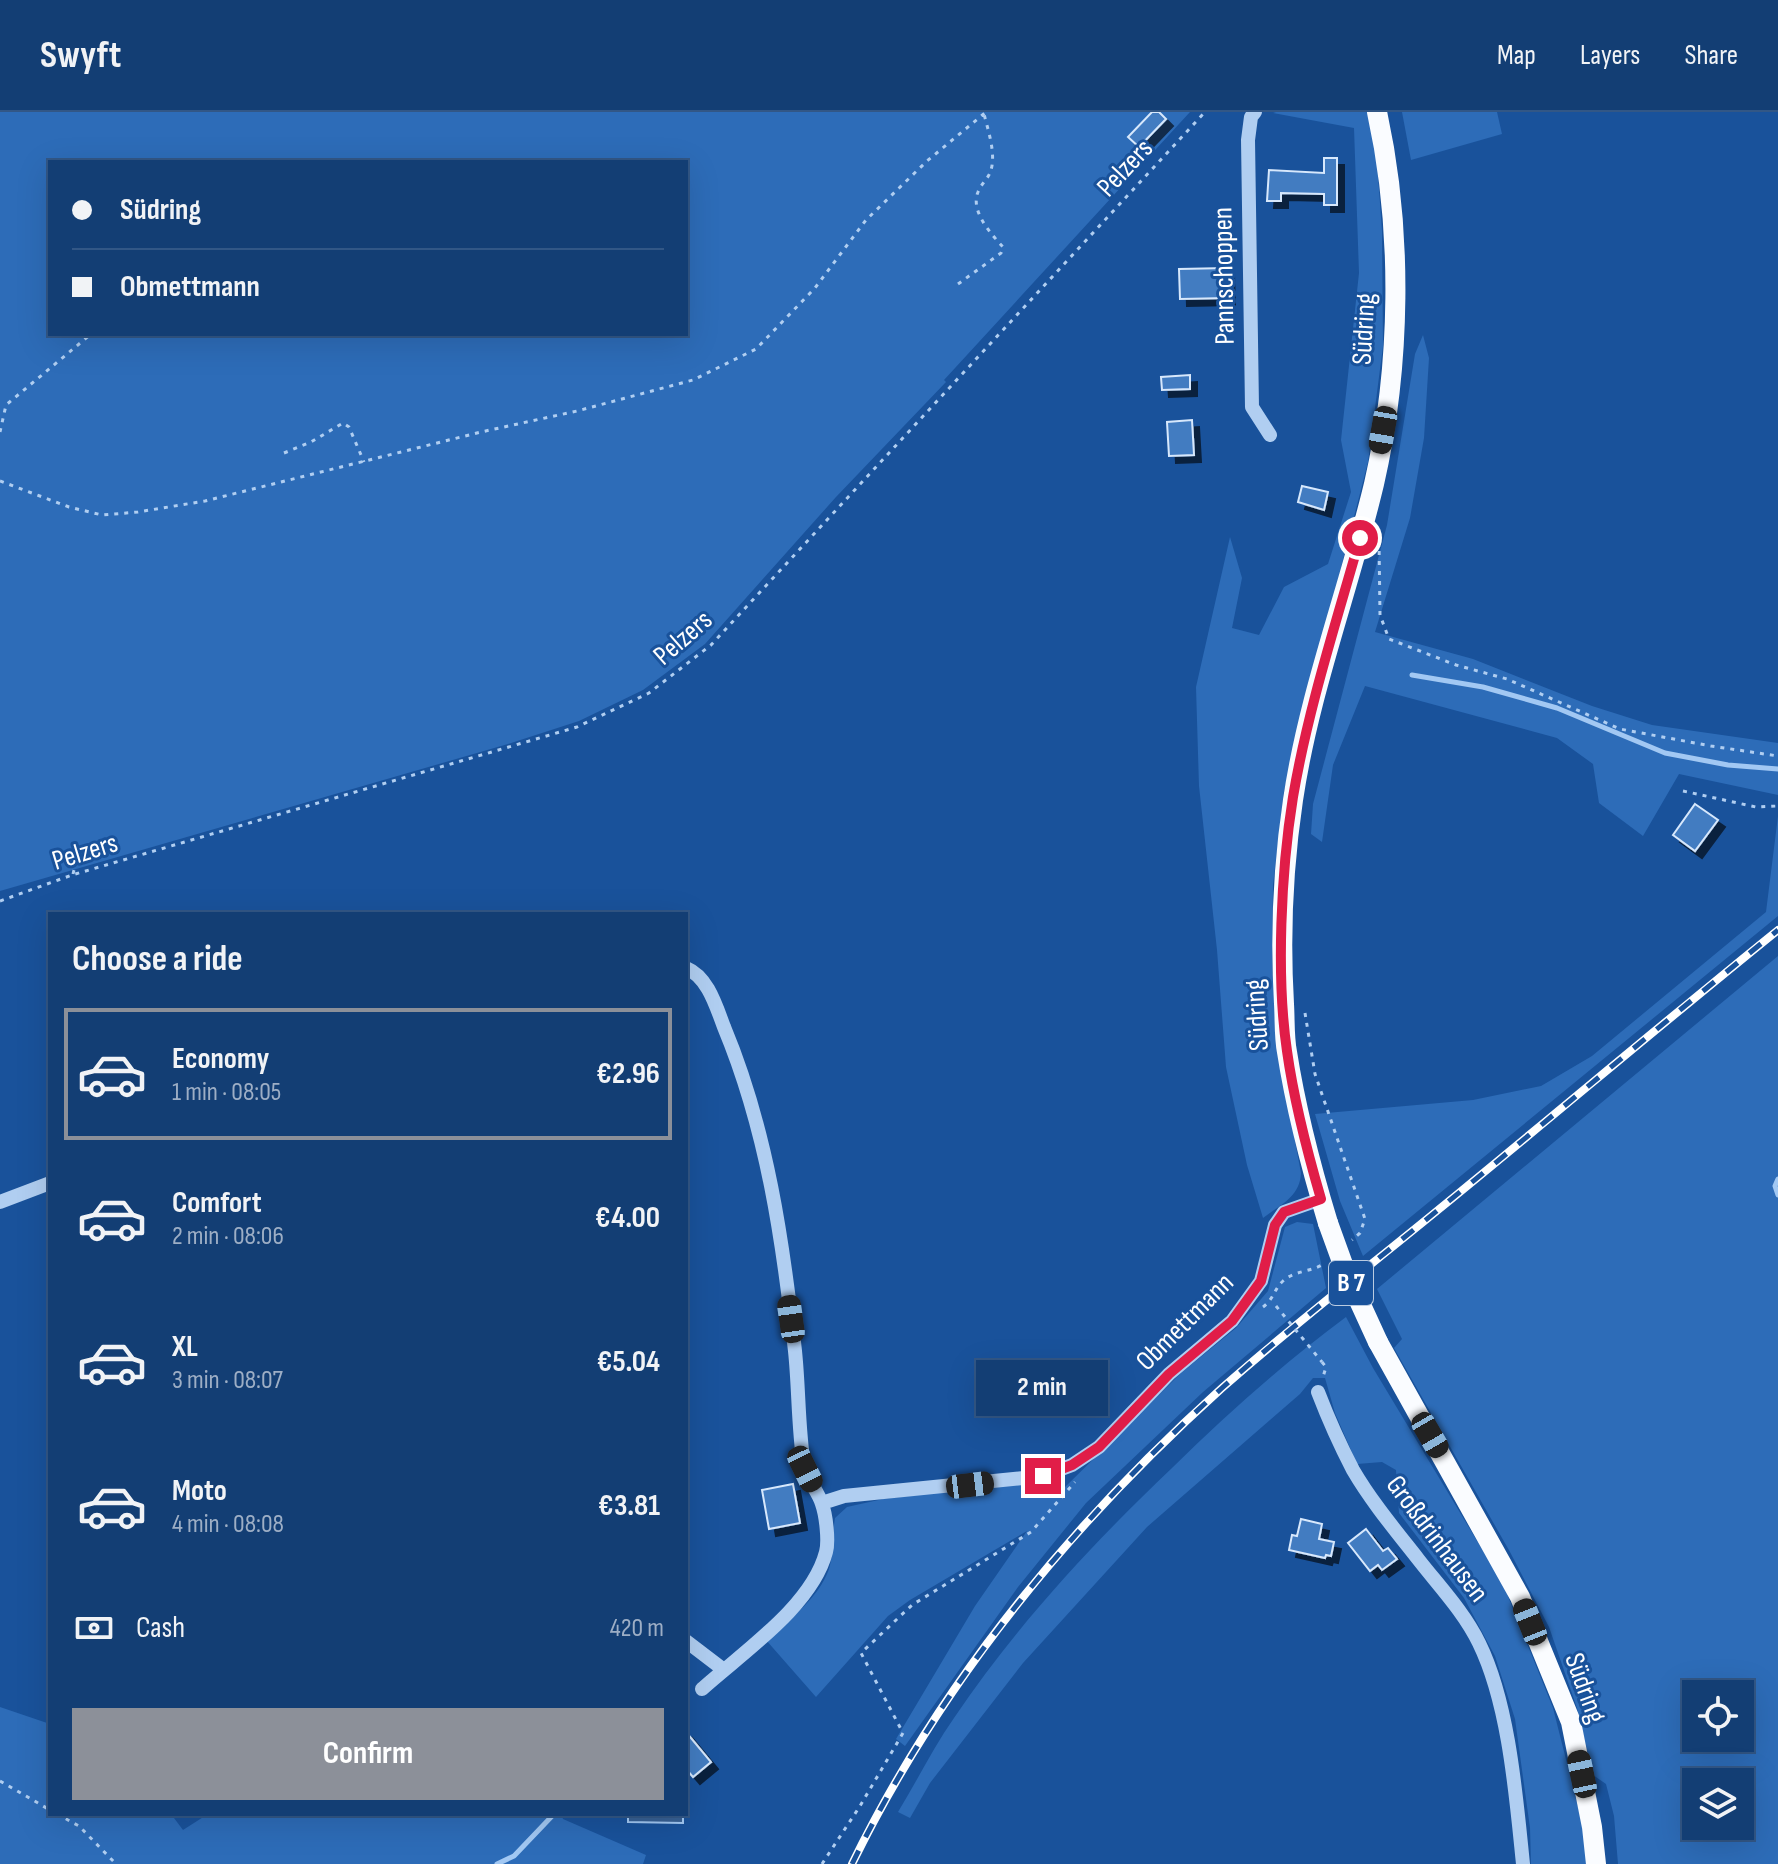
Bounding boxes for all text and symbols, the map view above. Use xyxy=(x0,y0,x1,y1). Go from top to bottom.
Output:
text: Swyft xyxy=(40,33,121,78)
text: Map xyxy=(1497,39,1536,72)
text: Layers xyxy=(1580,39,1640,72)
text: Share xyxy=(1684,39,1738,72)
street label: Pelzers xyxy=(1090,132,1160,204)
text: Südring xyxy=(120,192,201,228)
street label: Pannschoppen xyxy=(1206,207,1242,345)
text: Obmettmann xyxy=(120,269,260,305)
street label: Südring xyxy=(1346,292,1382,366)
car xyxy=(1367,404,1399,456)
route start xyxy=(1342,520,1378,556)
street label: Pelzers xyxy=(647,604,719,672)
street label: Pelzers xyxy=(48,826,122,878)
text: Choose a ride xyxy=(72,938,243,981)
street label: Südring xyxy=(1238,978,1276,1052)
icon: car xyxy=(76,1038,148,1110)
text: Economy xyxy=(172,1041,269,1077)
text: €2.96 xyxy=(596,1056,660,1092)
text: 1 min · 08:05 xyxy=(172,1077,281,1108)
icon: car xyxy=(76,1182,148,1254)
text: Comfort xyxy=(172,1185,262,1221)
text: €4.00 xyxy=(595,1200,660,1236)
text: 2 min · 08:06 xyxy=(172,1221,284,1252)
road number: B 7 xyxy=(1329,1261,1373,1305)
street label: Obmettmann xyxy=(1129,1266,1241,1378)
car xyxy=(776,1294,806,1344)
icon: car xyxy=(76,1326,148,1398)
text: XL xyxy=(172,1329,198,1365)
text: €5.04 xyxy=(597,1344,660,1380)
callout: 2 min xyxy=(977,1360,1109,1416)
text: 3 min · 08:07 xyxy=(172,1365,283,1396)
text: 2 min xyxy=(1017,1372,1067,1403)
car xyxy=(1408,1408,1452,1462)
car xyxy=(784,1442,826,1496)
route end xyxy=(1025,1458,1061,1494)
street label: Großdrinhausen xyxy=(1379,1469,1495,1609)
icon: car xyxy=(76,1470,148,1542)
car xyxy=(945,1470,995,1500)
text: Moto xyxy=(172,1473,227,1509)
text: €3.81 xyxy=(598,1488,660,1524)
text: 4 min · 08:08 xyxy=(172,1509,284,1540)
car xyxy=(1510,1595,1550,1649)
icon: cash xyxy=(72,1606,116,1650)
text: Cash xyxy=(136,1610,185,1646)
text: 420 m xyxy=(610,1613,664,1644)
street label: Südring xyxy=(1557,1649,1613,1727)
map controls xyxy=(1682,1680,1754,1840)
button: locate xyxy=(1682,1680,1754,1752)
button: Confirm xyxy=(72,1708,664,1800)
car xyxy=(1565,1748,1599,1800)
button: layers xyxy=(1682,1768,1754,1840)

